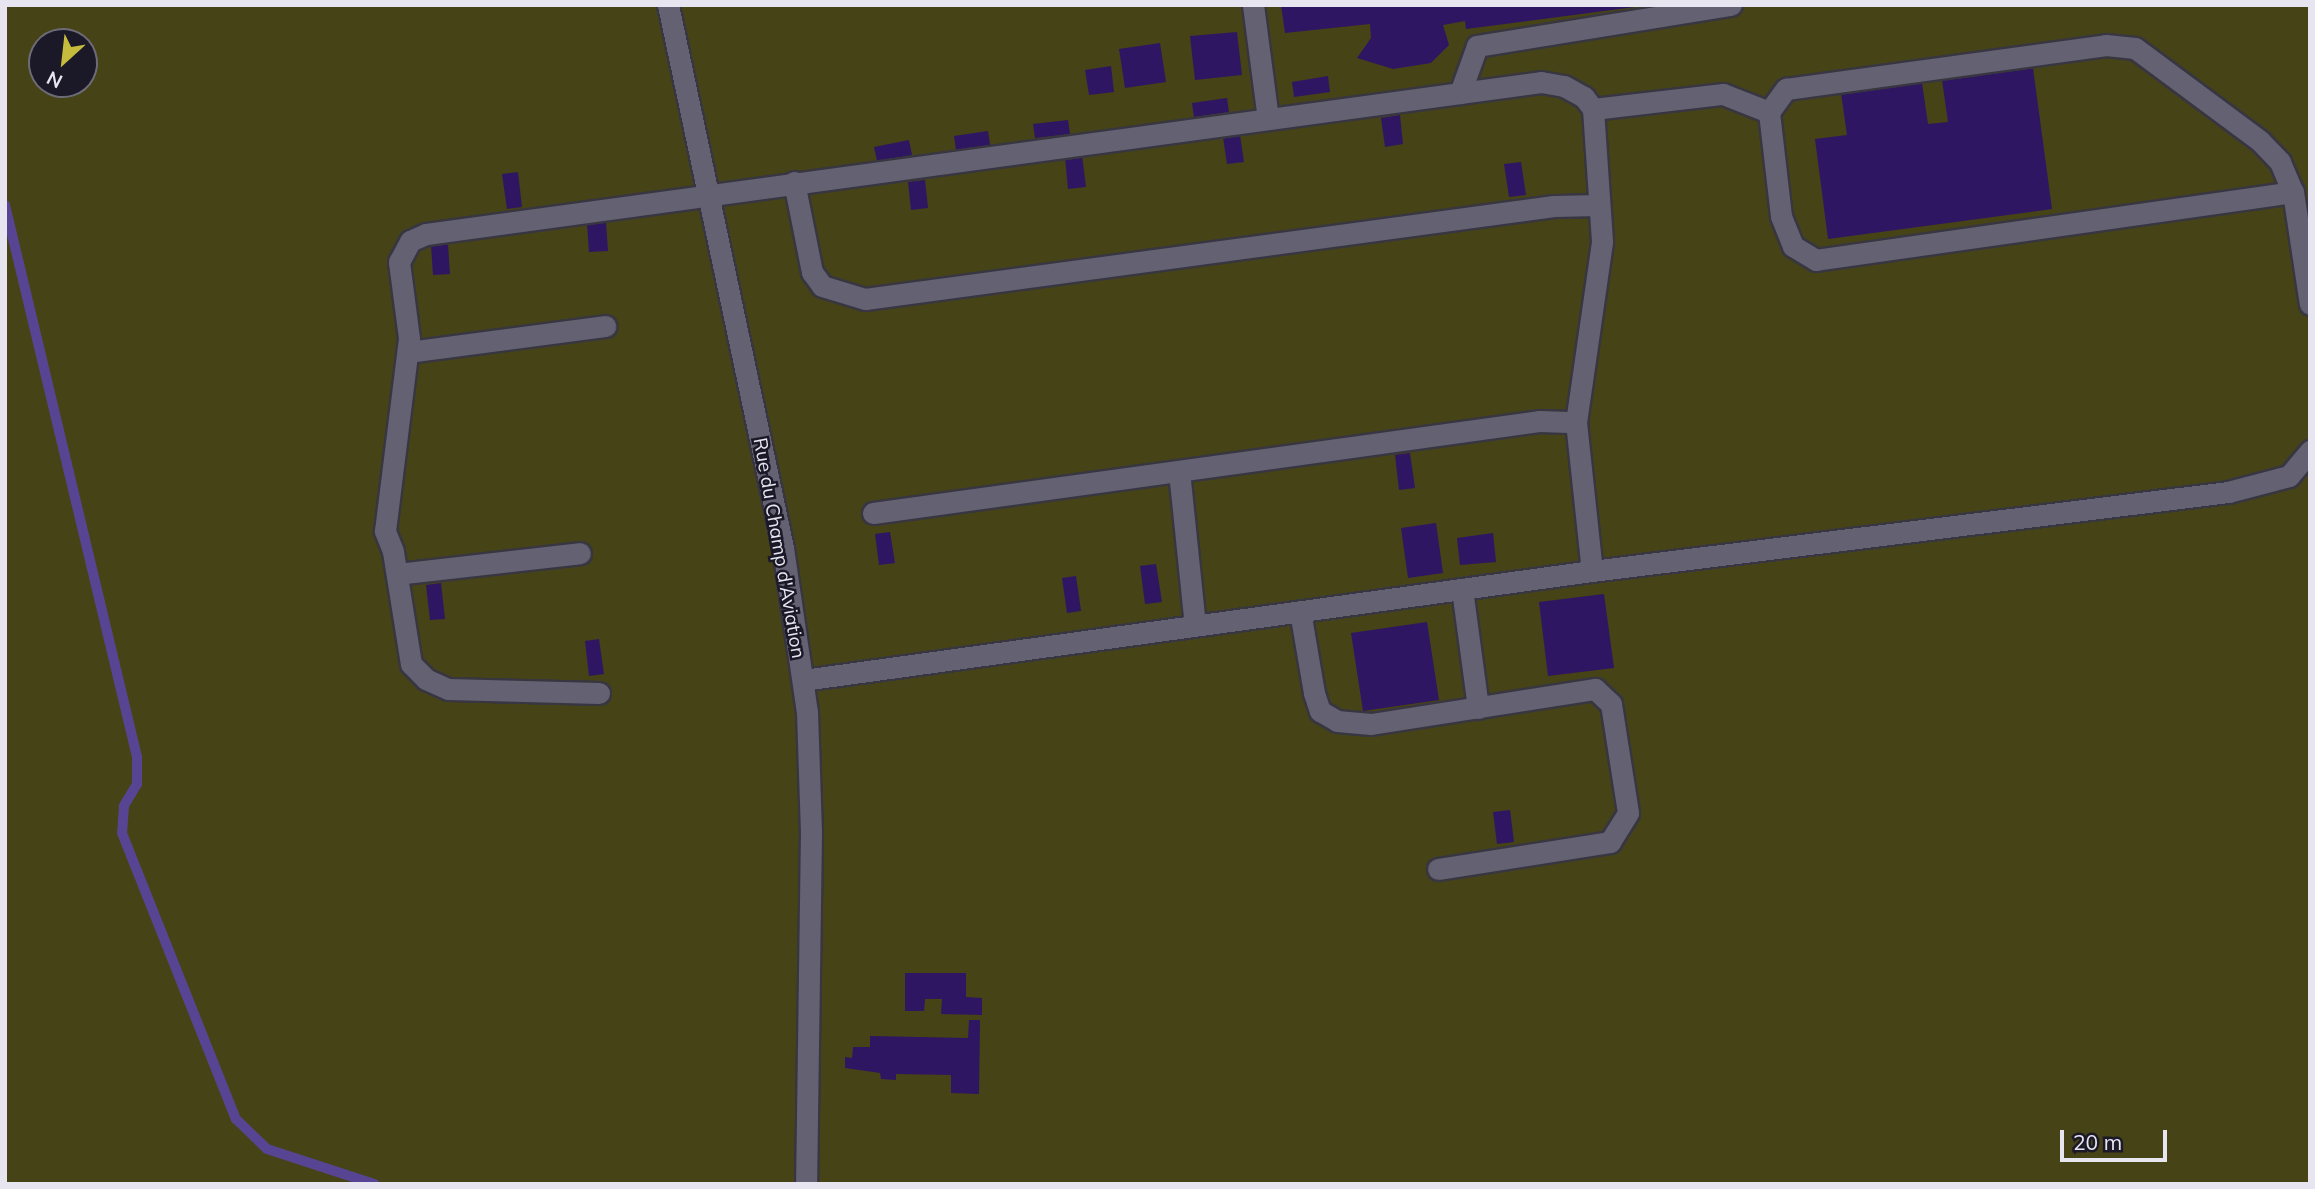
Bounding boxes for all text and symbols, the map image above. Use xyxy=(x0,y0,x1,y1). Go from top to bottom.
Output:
north arrow xyxy=(28,28,98,98)
text: N xyxy=(43,66,66,94)
street label: Rue du Champ d'Aviation xyxy=(748,436,810,660)
scale bar xyxy=(2063,1116,2170,1160)
text: 20 m xyxy=(2073,1129,2122,1155)

